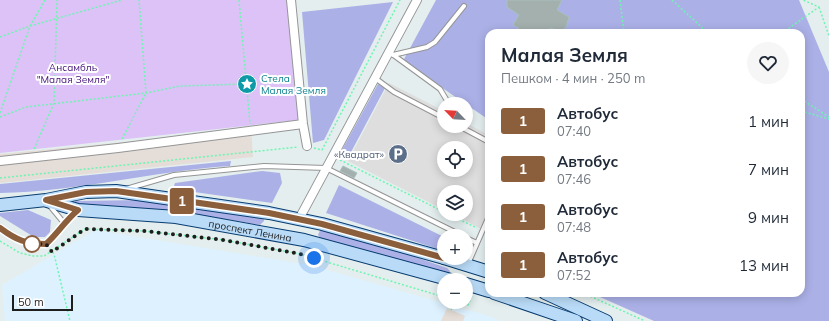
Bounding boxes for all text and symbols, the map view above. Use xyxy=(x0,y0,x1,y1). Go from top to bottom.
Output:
button: heart xyxy=(747,42,789,84)
text: Малая Земля xyxy=(501,43,628,67)
park label: Ансамбль "Малая Земля" xyxy=(37,61,109,86)
text: Пешком · 4 мин · 250 m xyxy=(501,70,645,86)
place label: Стела Малая Земля xyxy=(261,72,326,97)
place icon: Стела Малая Земля xyxy=(236,73,258,95)
north arrow xyxy=(437,97,473,133)
map controls xyxy=(437,97,473,309)
text: Автобус xyxy=(557,104,618,123)
text: 1 xyxy=(519,112,527,130)
text: 1 мин xyxy=(748,112,789,131)
text: 07:40 xyxy=(557,123,591,139)
button: locate xyxy=(437,141,473,177)
parking icon: «Квадрат» xyxy=(387,143,409,165)
place label: «Квадрат» xyxy=(334,148,385,161)
text: Автобус xyxy=(557,152,618,171)
text: 1 xyxy=(519,160,527,178)
text: 7 мин xyxy=(748,160,789,179)
text: 07:46 xyxy=(557,171,591,187)
button: layers xyxy=(437,185,473,221)
line badge: 1 xyxy=(169,188,195,214)
text: 1 xyxy=(178,192,186,210)
text: Автобус xyxy=(557,200,618,219)
text: 1 xyxy=(519,208,527,226)
text: 9 мин xyxy=(748,208,789,227)
street label: проспект Ленина xyxy=(208,217,293,244)
text: 07:48 xyxy=(557,219,591,235)
button: + xyxy=(437,229,473,265)
unlabelled marker xyxy=(23,235,41,253)
your location xyxy=(304,248,324,268)
text: Автобус xyxy=(557,248,618,267)
text: 1 xyxy=(519,256,527,274)
text: 13 мин xyxy=(739,256,789,275)
text: 07:52 xyxy=(557,267,591,283)
button: − xyxy=(437,273,473,309)
scale bar xyxy=(12,293,73,312)
text: 50 m xyxy=(18,295,44,309)

